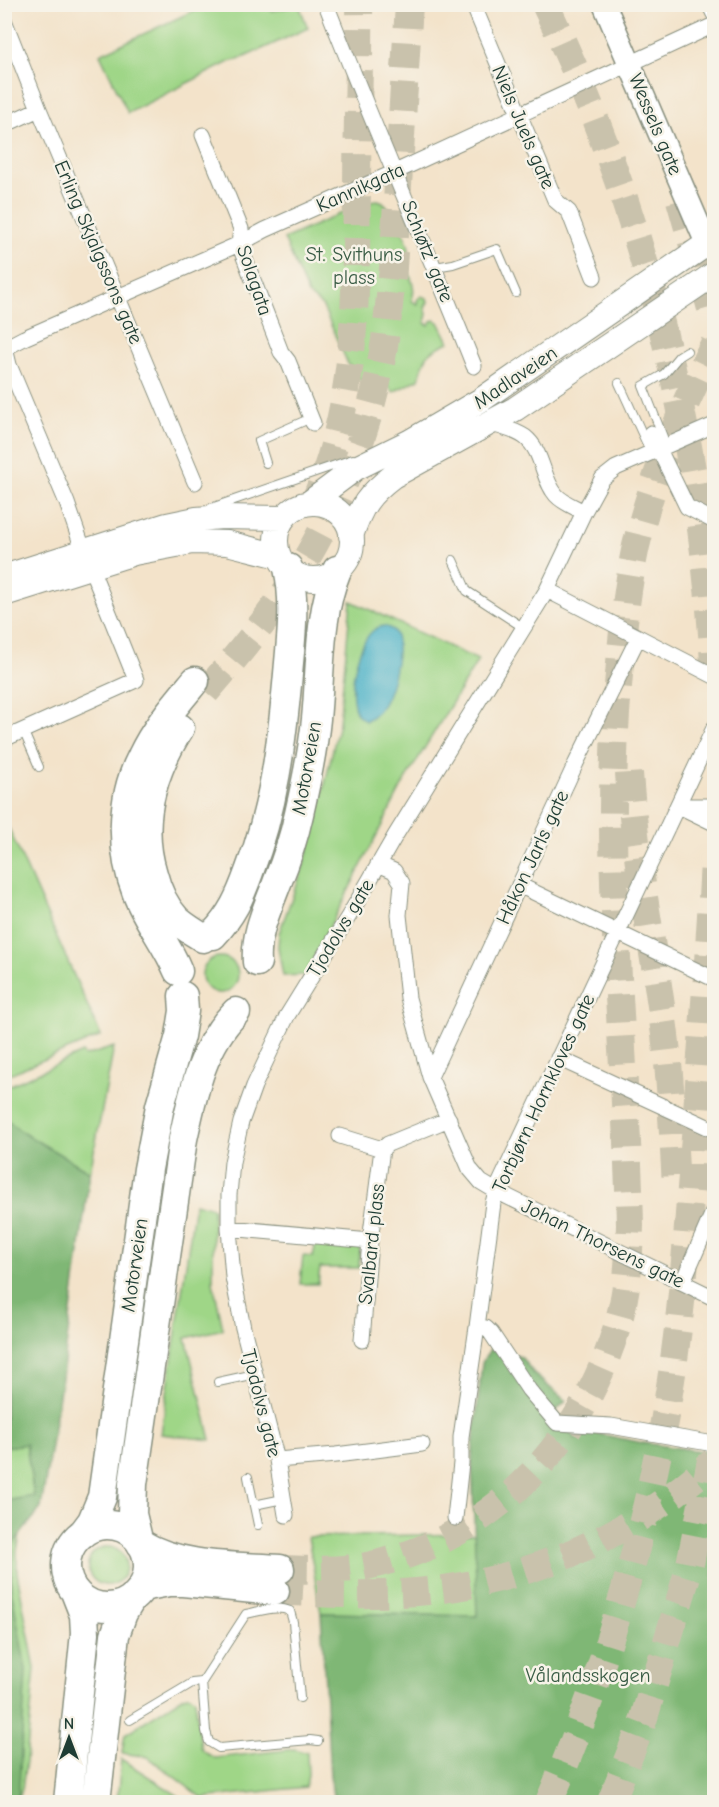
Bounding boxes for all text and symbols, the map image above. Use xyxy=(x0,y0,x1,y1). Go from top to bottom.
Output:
street label: Niels Juels gate xyxy=(487,62,560,192)
street label: Wessels gate xyxy=(624,70,687,178)
street label: Erling Skjalgssons gate xyxy=(49,157,148,348)
street label: Kannikgata xyxy=(313,158,408,217)
street label: Schiøtz' gate xyxy=(397,197,458,305)
street label: Solagata xyxy=(232,242,277,318)
park label: St. Svithuns plass xyxy=(306,243,402,289)
street label: Madlaveien xyxy=(469,341,561,414)
street label: Motorveien xyxy=(287,720,326,817)
street label: Håkon Jarls gate xyxy=(491,787,574,928)
street label: Tjodolvs gate xyxy=(302,875,379,982)
street label: Torbjørn Hornkloves gate xyxy=(487,990,600,1196)
street label: Svalbard plass xyxy=(354,1183,389,1306)
street label: Johan Thorsens gate xyxy=(517,1194,688,1293)
street label: Motorveien xyxy=(117,1217,152,1313)
street label: Tjodolvs gate xyxy=(237,1347,286,1460)
park label: Vålandsskogen xyxy=(525,1664,651,1687)
north arrow xyxy=(39,1708,99,1768)
text: N xyxy=(64,1715,74,1733)

